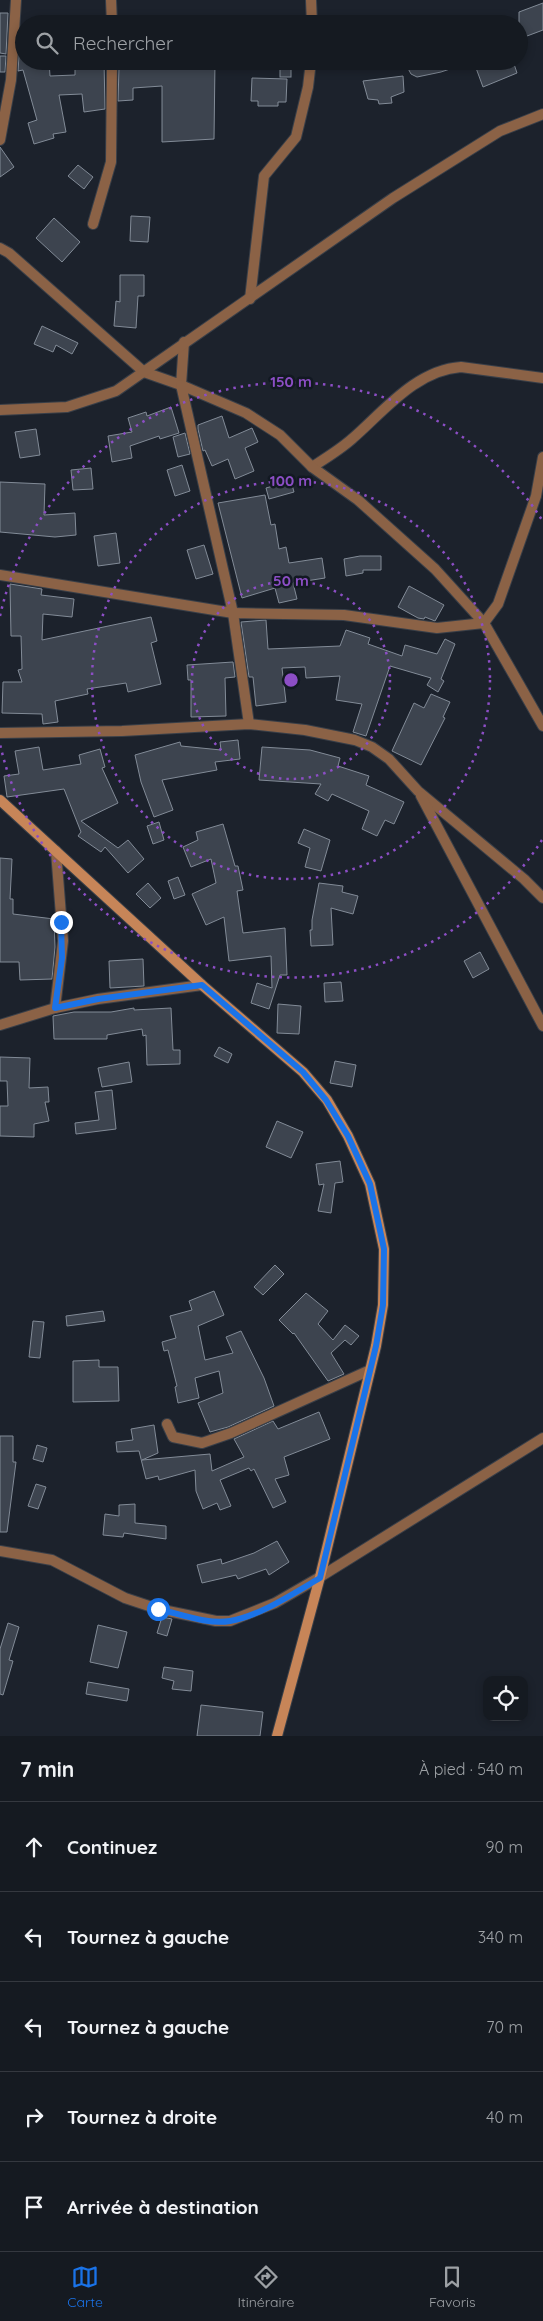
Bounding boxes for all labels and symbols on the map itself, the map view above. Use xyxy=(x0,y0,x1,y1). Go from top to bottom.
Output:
text: 150 m xyxy=(270,372,312,391)
text: 100 m xyxy=(270,471,312,490)
text: 50 m xyxy=(273,571,309,590)
centre of rings xyxy=(282,671,300,689)
route end xyxy=(50,911,73,934)
route start xyxy=(147,1598,170,1621)

